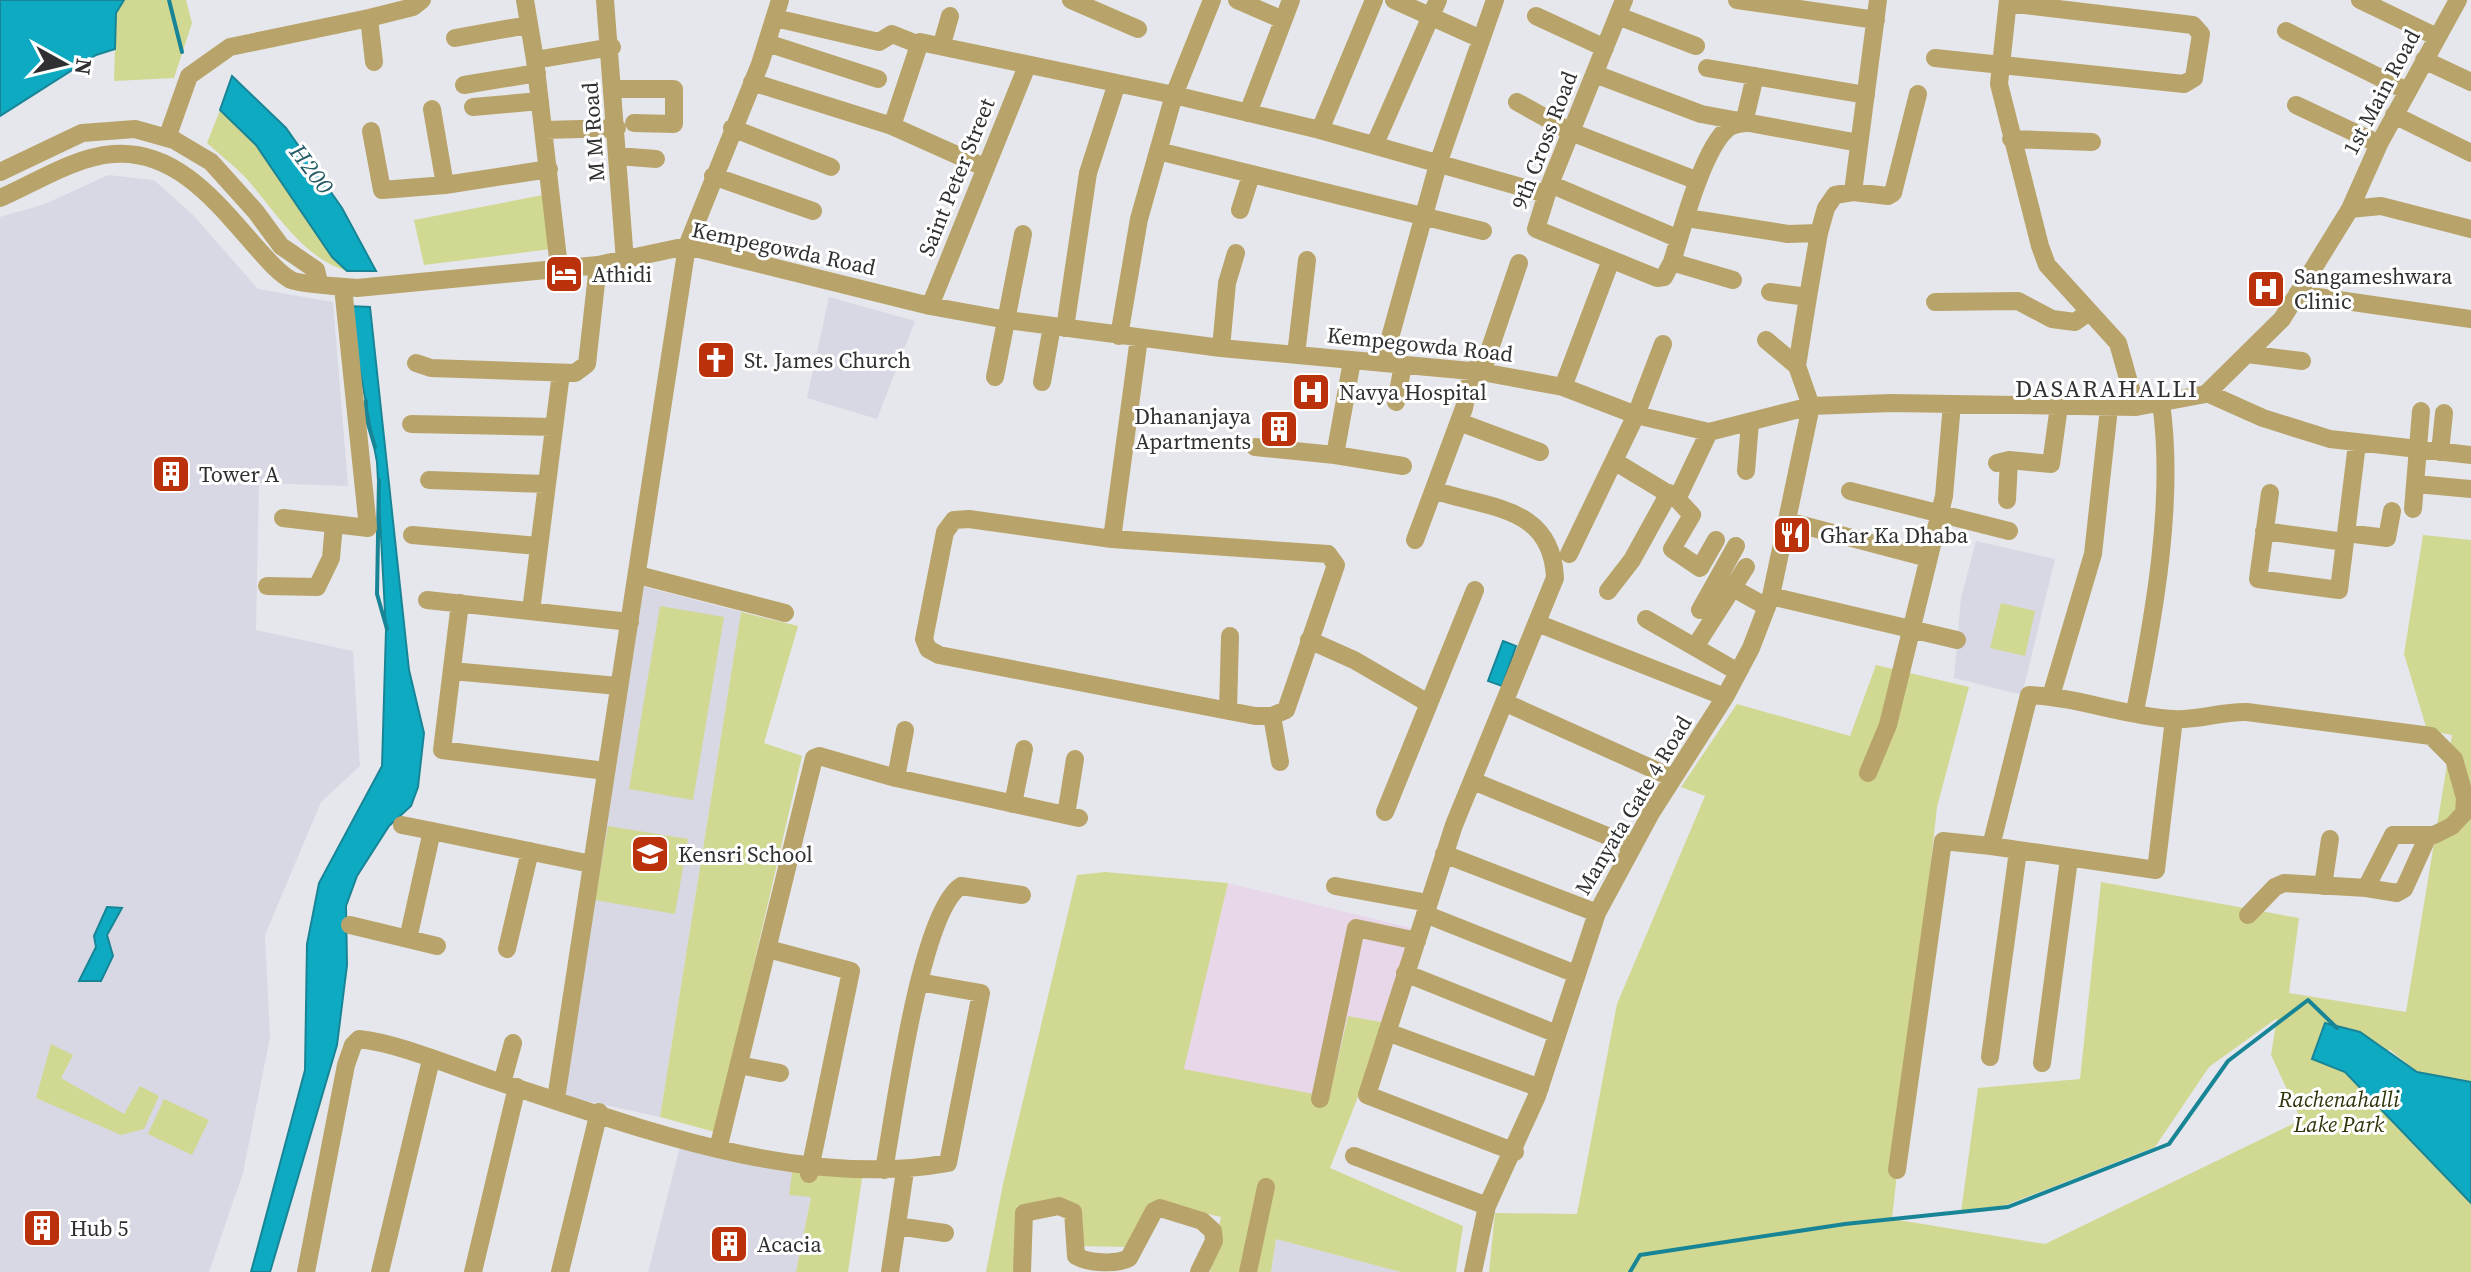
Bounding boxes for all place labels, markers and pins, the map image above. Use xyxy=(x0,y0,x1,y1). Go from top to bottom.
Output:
hotel icon: Athidi xyxy=(543,253,585,295)
place label: Athidi xyxy=(592,259,652,289)
place label: Sangameshwara Clinic xyxy=(2294,261,2453,316)
hospital icon: Sangameshwara Clinic xyxy=(2245,268,2287,310)
church icon: St. James Church xyxy=(695,339,737,381)
place label: St. James Church xyxy=(744,345,911,375)
hospital icon: Navya Hospital xyxy=(1290,371,1332,413)
place label: Navya Hospital xyxy=(1339,377,1487,407)
place label: Dhananjaya Apartments xyxy=(1134,401,1252,456)
building icon: Dhananjaya Apartments xyxy=(1258,408,1300,450)
building icon: Tower A xyxy=(150,453,192,495)
place label: Tower A xyxy=(199,459,280,489)
restaurant icon: Ghar Ka Dhaba xyxy=(1771,514,1813,556)
place label: Ghar Ka Dhaba xyxy=(1820,520,1969,550)
school or university icon: Kensri School xyxy=(629,833,671,875)
place label: Kensri School xyxy=(678,839,813,869)
building icon: Hub 5 xyxy=(21,1207,63,1249)
place label: Hub 5 xyxy=(70,1213,129,1243)
building icon: Acacia xyxy=(708,1223,750,1265)
place label: Acacia xyxy=(757,1229,822,1259)

